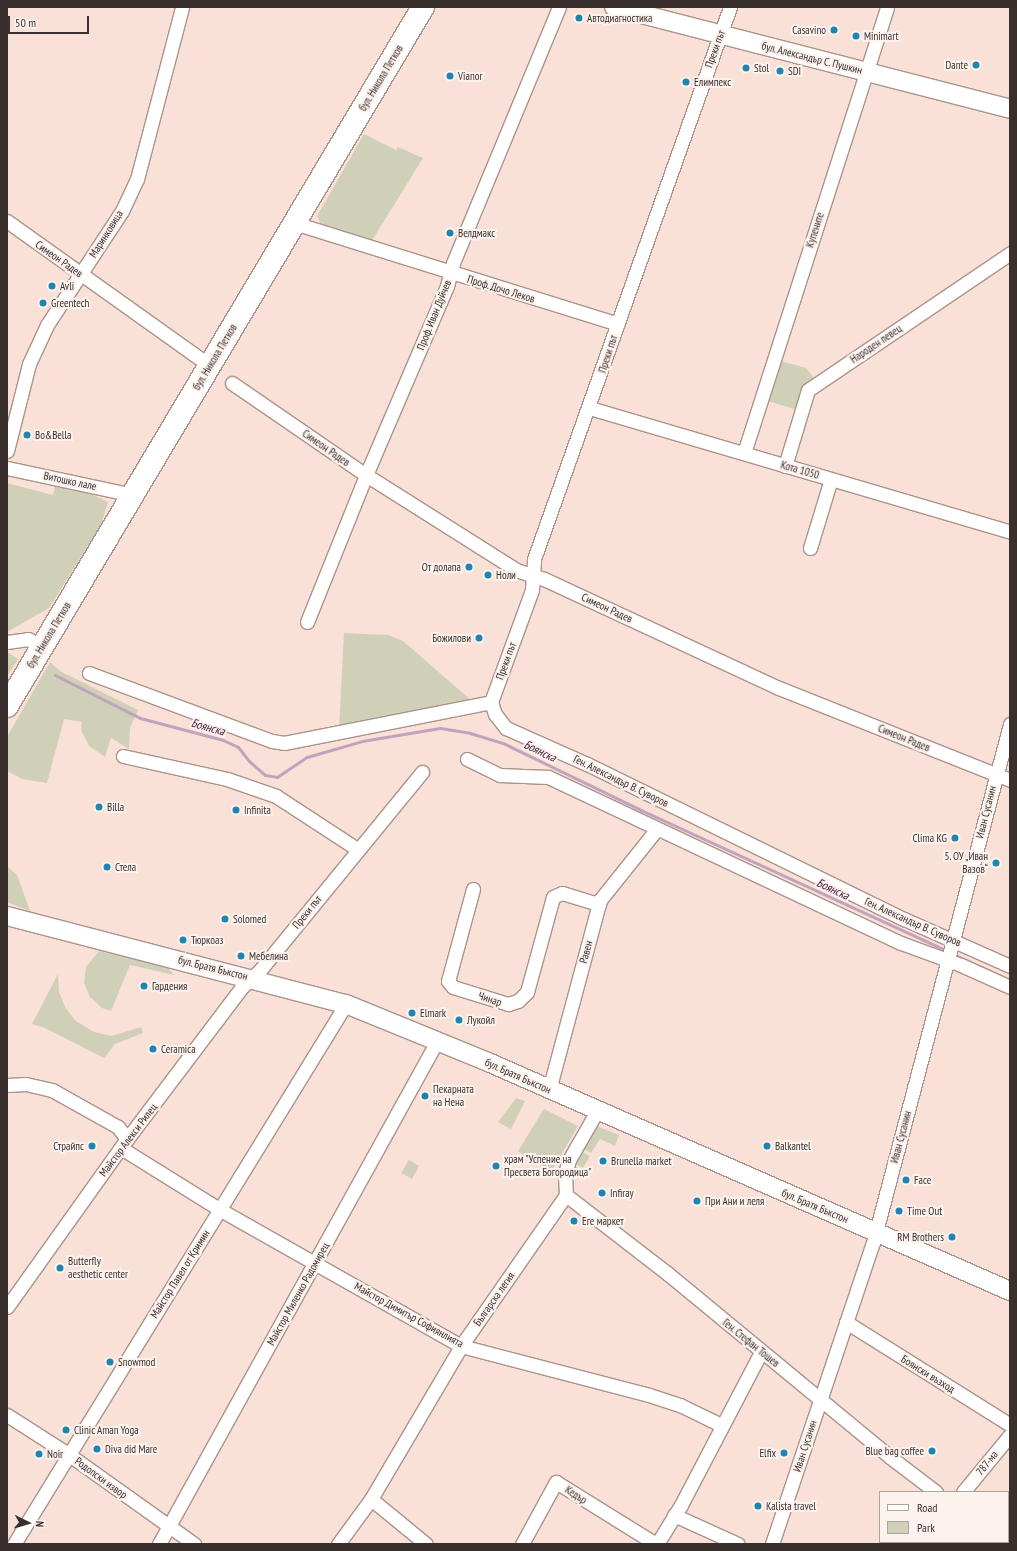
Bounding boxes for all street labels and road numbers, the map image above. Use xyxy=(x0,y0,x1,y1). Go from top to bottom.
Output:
street label: Преки път xyxy=(702,28,728,70)
street label: бул. Александър С. Пушкин xyxy=(760,39,864,77)
street label: бул. Никола Петков xyxy=(356,42,406,114)
street label: Маринковица xyxy=(86,208,126,260)
street label: Купените xyxy=(803,211,827,249)
street label: Симеон Радев xyxy=(33,238,85,280)
street label: Проф. Дочо Леков xyxy=(465,272,537,306)
street label: Проф. Иван Дуйчев xyxy=(414,277,454,353)
street label: бул. Никола Петков xyxy=(190,321,240,393)
street label: Народен певец xyxy=(848,322,904,366)
street label: Преки път xyxy=(596,333,620,375)
street label: Симеон Радев xyxy=(300,427,352,469)
street label: Кота 1050 xyxy=(779,458,821,482)
street label: Витошко лале xyxy=(42,469,98,493)
street label: Симеон Радев xyxy=(579,590,635,626)
street label: бул. Никола Петков xyxy=(24,599,74,671)
street label: Преки път xyxy=(493,640,519,682)
street label: Симеон Радев xyxy=(876,722,932,754)
street label: Ген. Александър В. Суворов xyxy=(570,752,672,810)
street label: Иван Сусанин xyxy=(973,784,999,840)
street label: Преки път xyxy=(290,893,324,931)
street label: Ген. Александър В. Суворов xyxy=(862,894,964,950)
street label: Равен xyxy=(577,939,595,965)
street label: бул. Братя Бъкстон xyxy=(177,953,249,983)
street label: Чинар xyxy=(476,989,504,1009)
street label: бул. Братя Бъкстон xyxy=(482,1055,554,1097)
street label: Майстор Алекси Рилец xyxy=(96,1101,160,1179)
street label: Иван Сусанин xyxy=(888,1109,914,1165)
street label: бул. Братя Бъкстон xyxy=(779,1186,851,1226)
street label: Майстор Павел от Кримин xyxy=(147,1227,213,1321)
street label: Майстор Миленко Радомирец xyxy=(264,1240,332,1348)
street label: Българска легия xyxy=(471,1270,517,1328)
street label: Майстор Димитър Софиянлията xyxy=(352,1279,466,1351)
street label: Ген. Стефан Тошев xyxy=(719,1316,783,1370)
street label: Боянски възход xyxy=(899,1352,957,1396)
street label: Иван Сусанин xyxy=(790,1418,820,1474)
street label: 787-ма xyxy=(973,1448,1001,1478)
street label: Родопски извор xyxy=(72,1455,130,1501)
street label: Кедър xyxy=(563,1483,589,1507)

